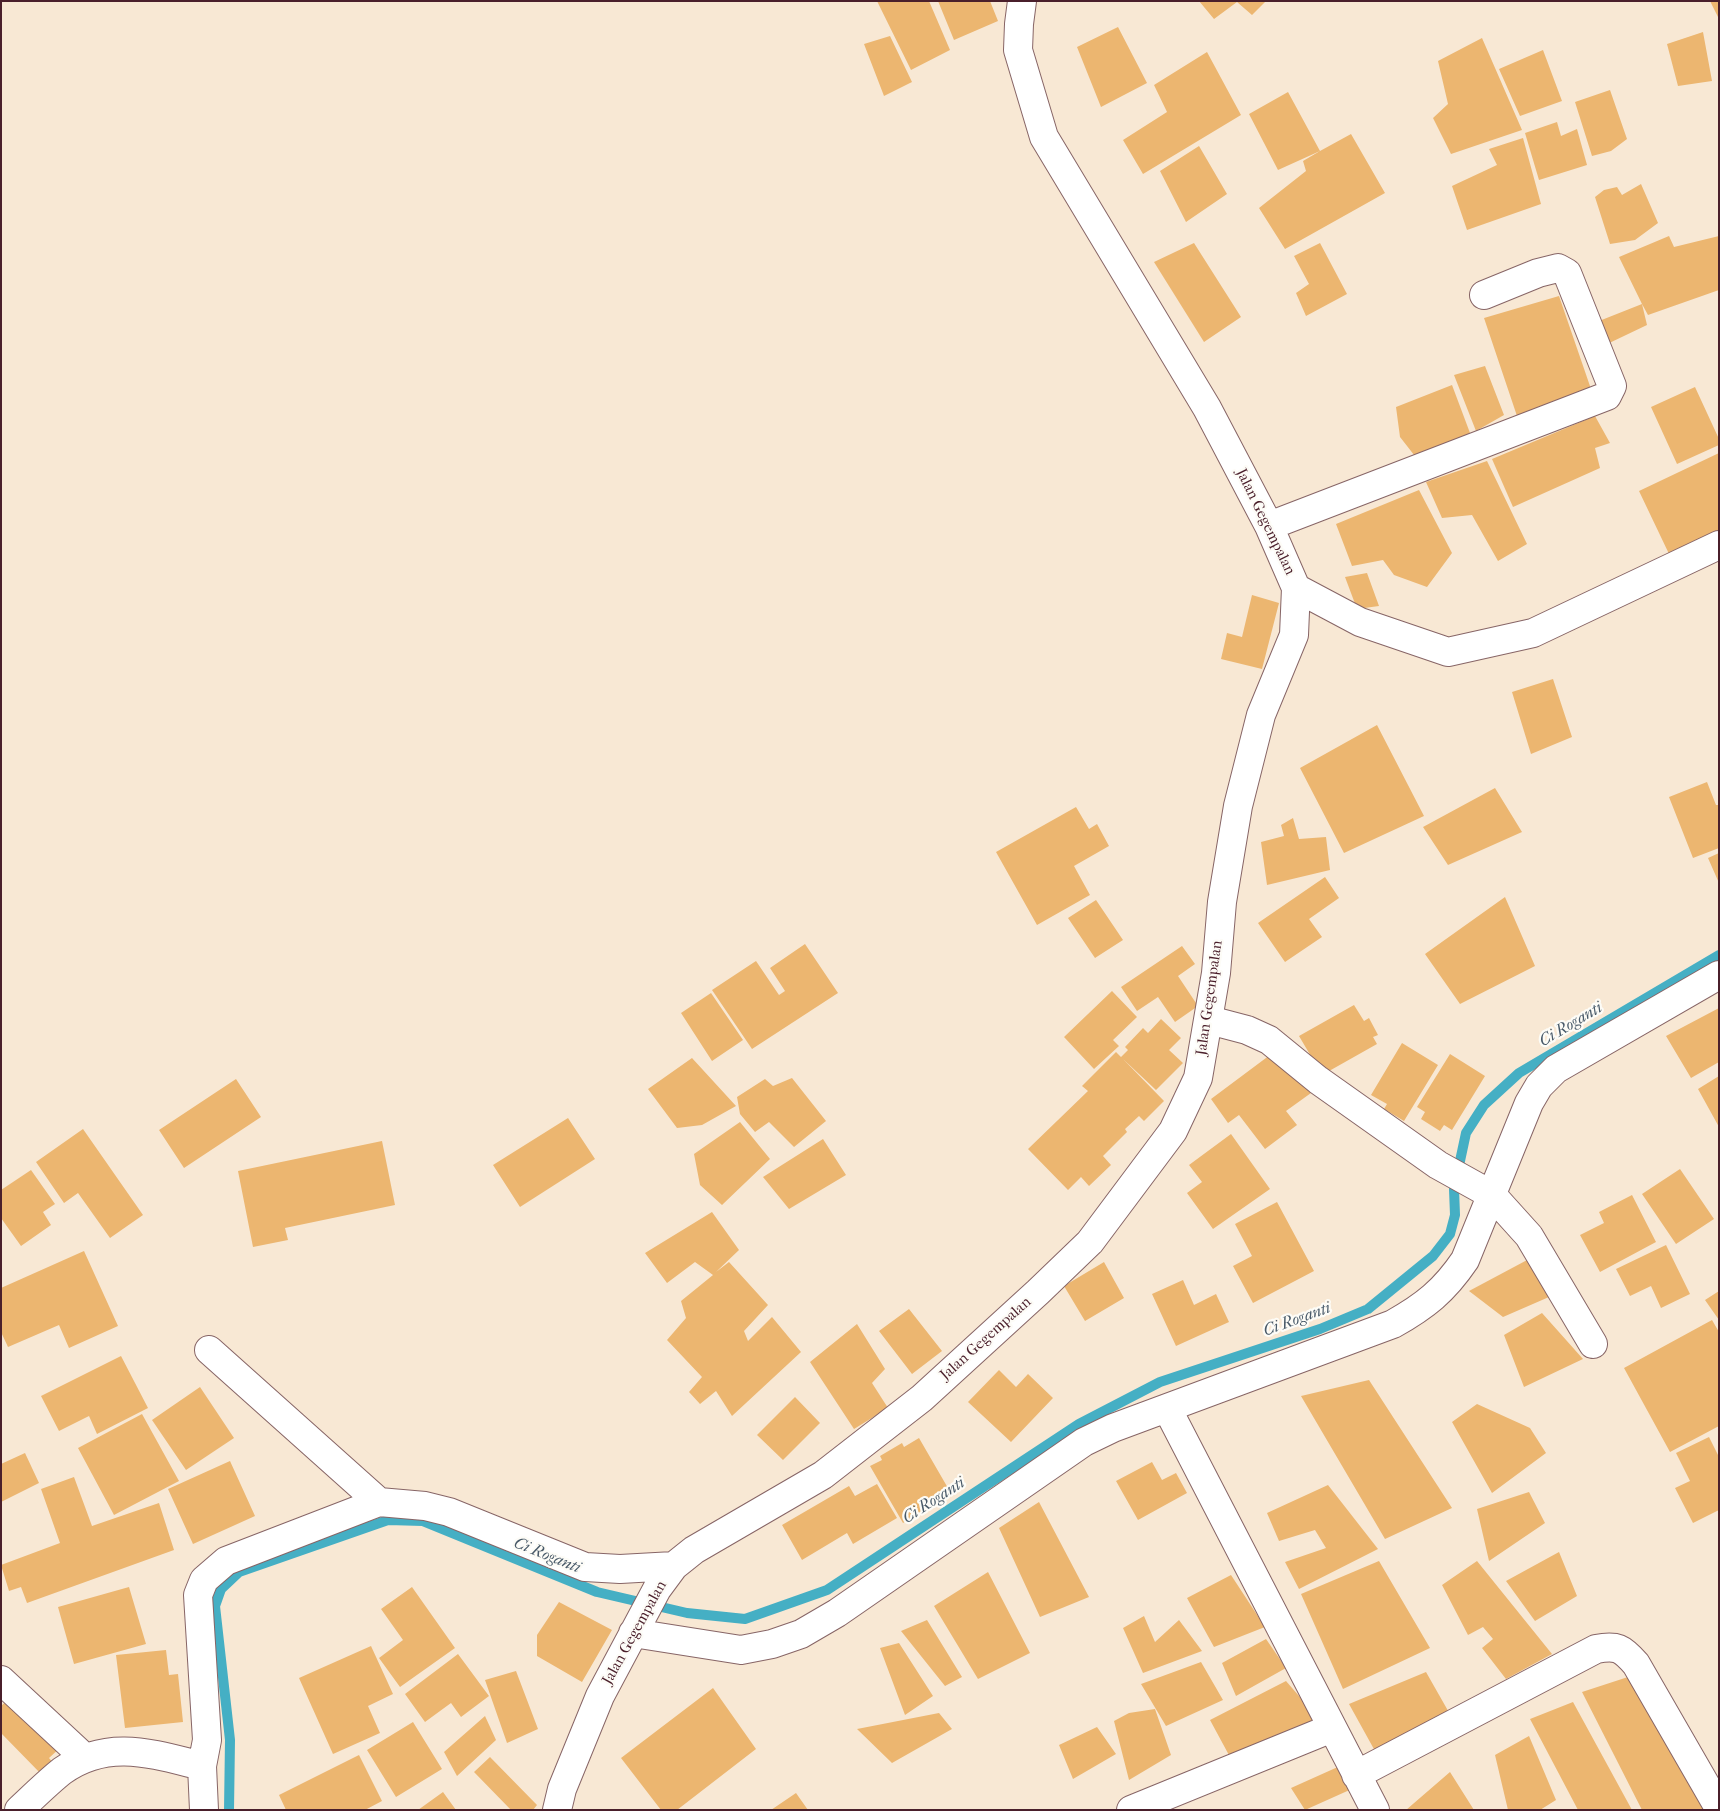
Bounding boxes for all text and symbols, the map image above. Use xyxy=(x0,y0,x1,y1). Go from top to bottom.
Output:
street label: Jalan Gegempalan xyxy=(1231,466,1299,578)
street label: Jalan Gegempalan xyxy=(1193,939,1227,1057)
water label: Ci Roganti xyxy=(1536,999,1606,1051)
street label: Jalan Gegempalan xyxy=(937,1293,1035,1385)
water label: Ci Roganti xyxy=(1261,1299,1333,1341)
water label: Ci Roganti xyxy=(899,1474,969,1528)
water label: Ci Roganti xyxy=(511,1534,583,1578)
street label: Jalan Gegempalan xyxy=(599,1578,671,1688)

